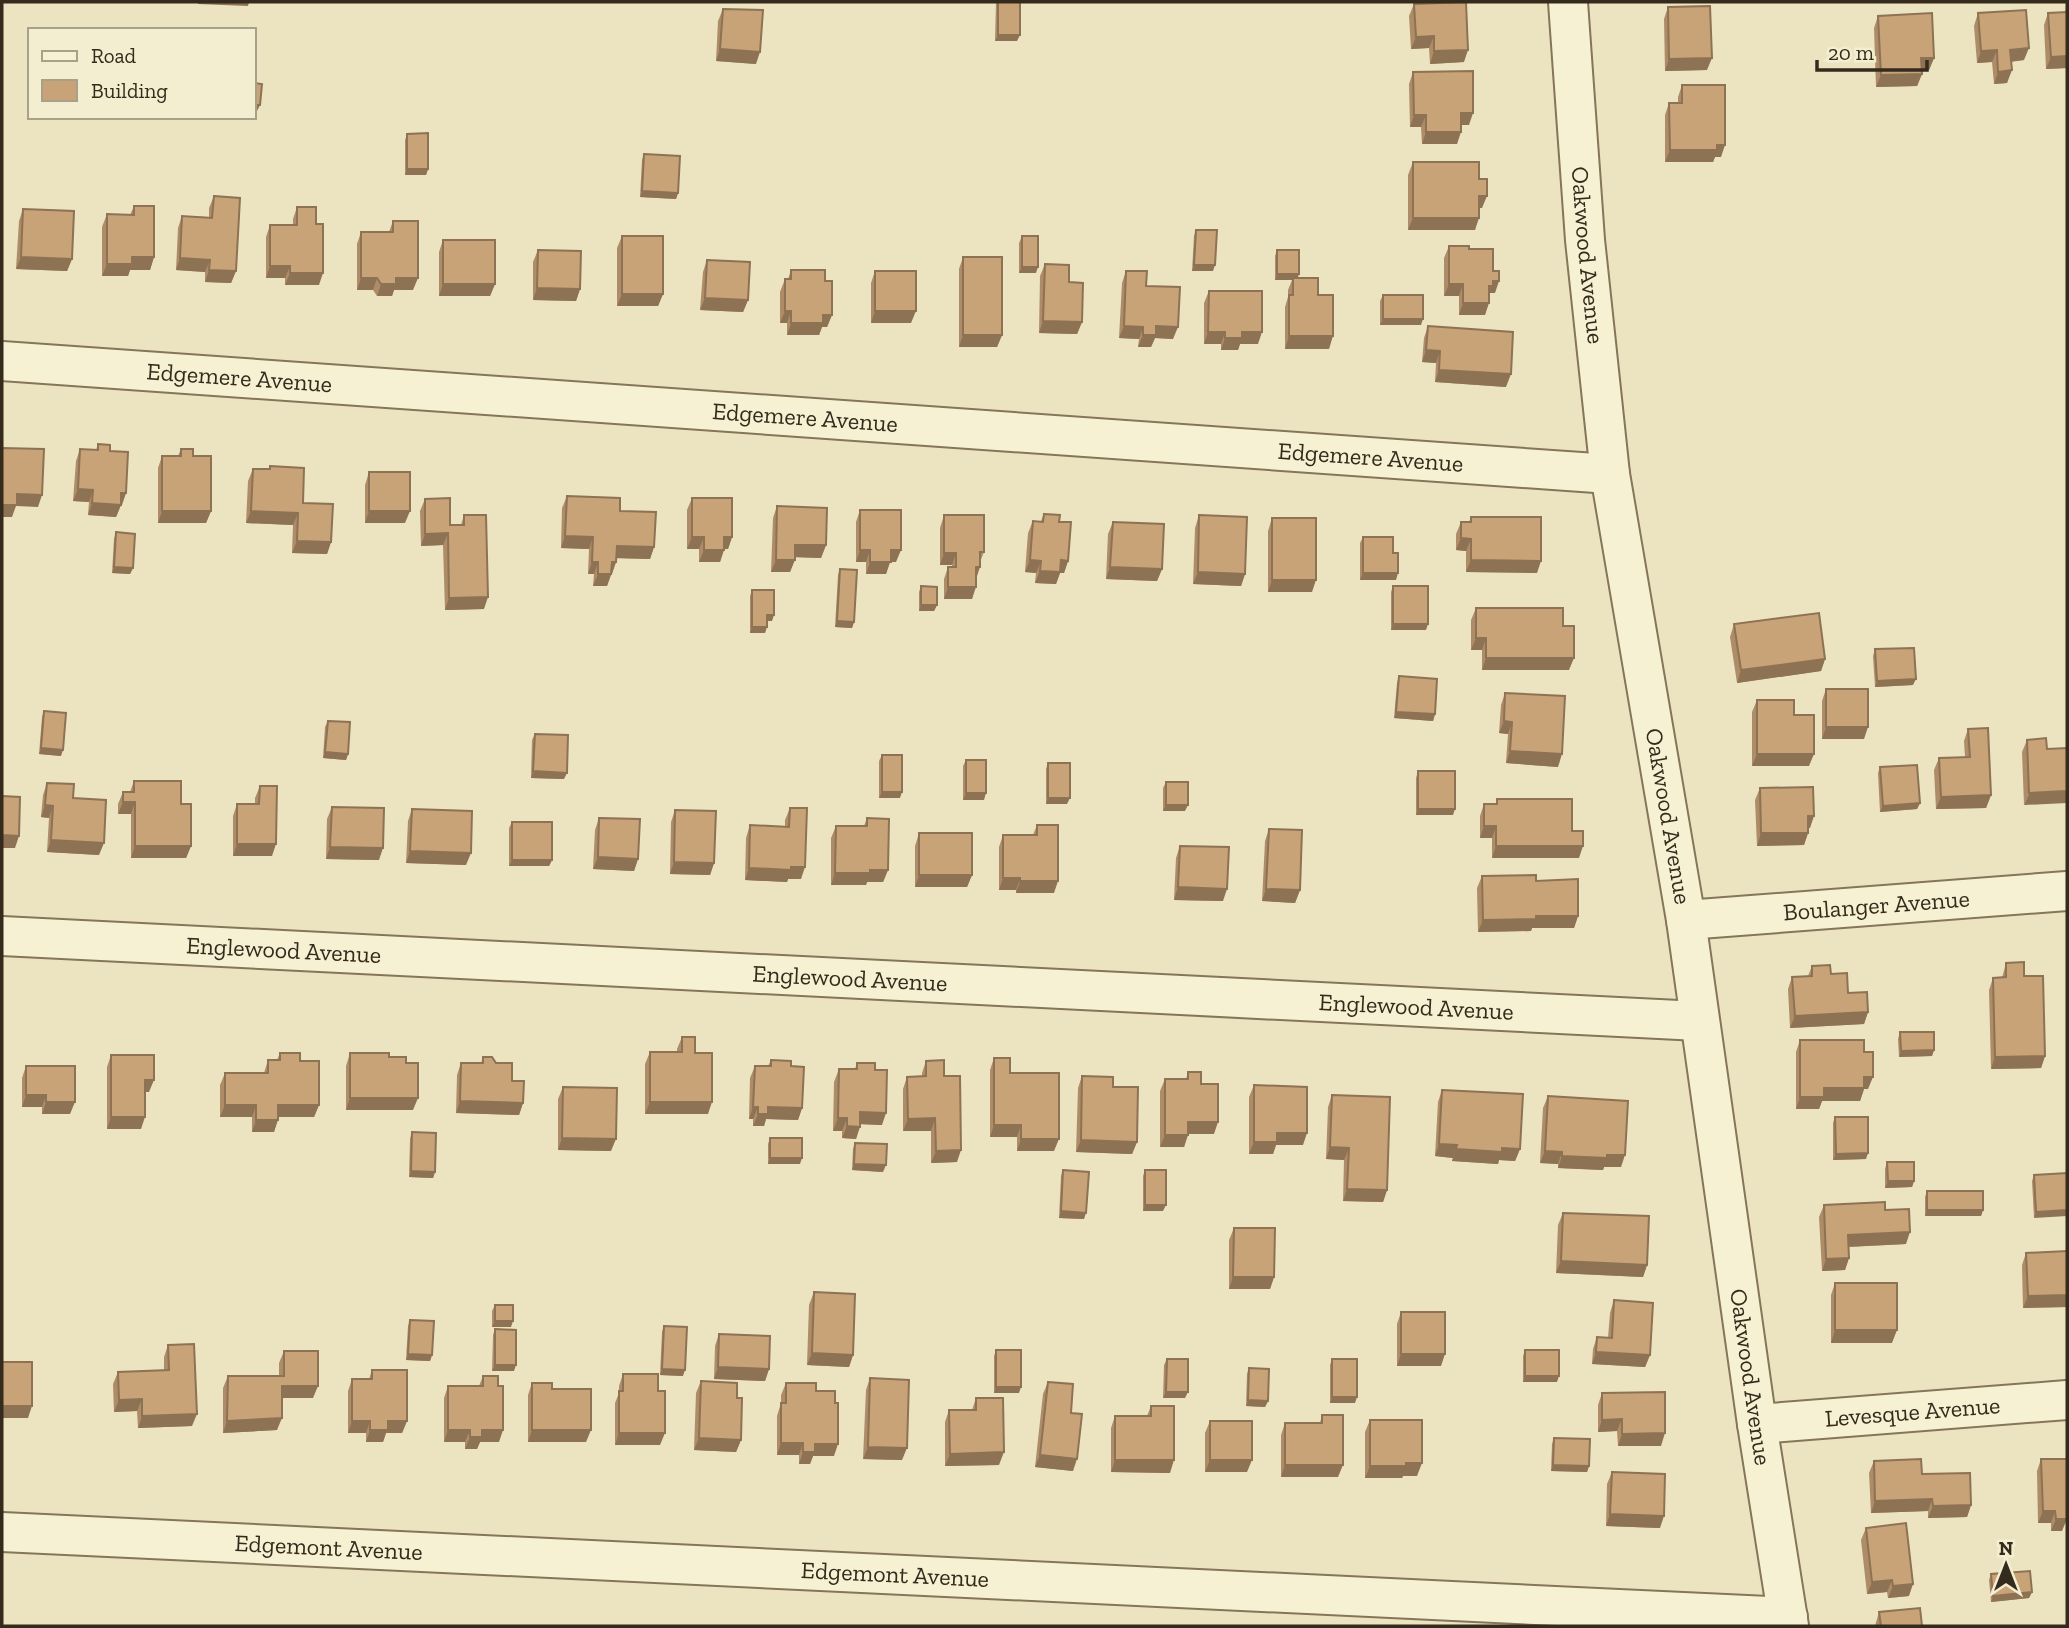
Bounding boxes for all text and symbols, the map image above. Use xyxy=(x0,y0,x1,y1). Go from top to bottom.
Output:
legend xyxy=(28,28,256,119)
scale bar xyxy=(1817,28,1927,72)
text: 20 m xyxy=(1828,40,1874,65)
text: Road xyxy=(91,43,137,68)
text: Building xyxy=(91,78,168,103)
street label: Oakwood Avenue xyxy=(1566,165,1611,345)
street label: Edgemere Avenue xyxy=(146,356,333,398)
street label: Edgemere Avenue xyxy=(711,396,899,438)
street label: Edgemere Avenue xyxy=(1277,436,1464,478)
street label: Oakwood Avenue xyxy=(1640,726,1698,906)
street label: Boulanger Avenue xyxy=(1782,883,1971,927)
street label: Englewood Avenue xyxy=(185,930,382,969)
street label: Englewood Avenue xyxy=(752,959,948,997)
street label: Englewood Avenue xyxy=(1318,987,1514,1026)
street label: Oakwood Avenue xyxy=(1724,1287,1778,1467)
street label: Levesque Avenue xyxy=(1824,1390,2001,1433)
street label: Edgemont Avenue xyxy=(234,1528,423,1566)
north arrow xyxy=(1971,1530,2041,1600)
text: N xyxy=(1999,1537,2013,1560)
street label: Edgemont Avenue xyxy=(800,1555,990,1593)

